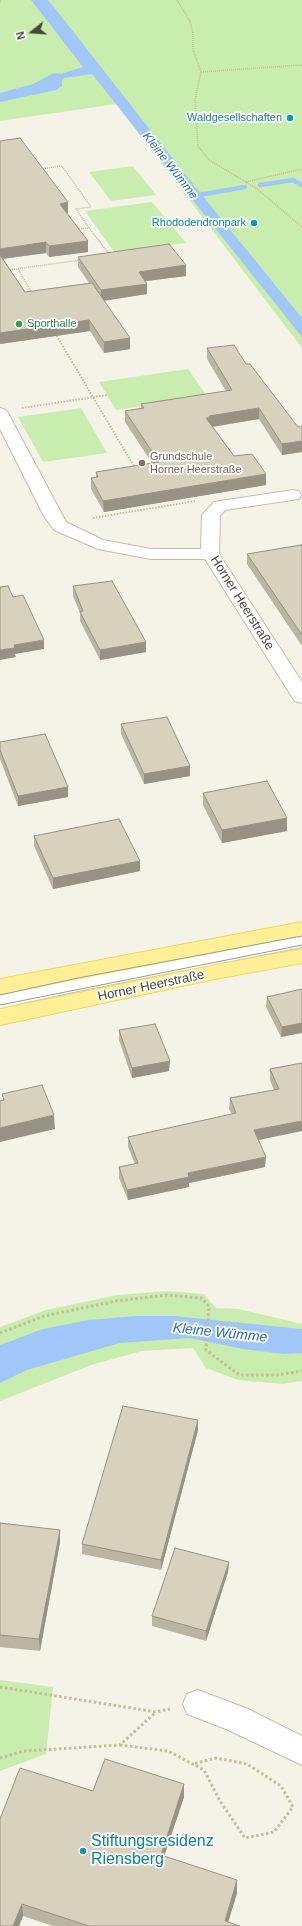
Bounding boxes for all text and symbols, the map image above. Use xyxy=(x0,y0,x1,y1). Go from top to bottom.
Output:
north arrow xyxy=(12,12,52,52)
text: N xyxy=(14,30,27,41)
place label: Waldgesellschaften xyxy=(187,111,282,125)
marker: Waldgesellschaften xyxy=(285,113,295,123)
water label: Kleine Wümme xyxy=(139,130,201,202)
place label: Rhododendronpark xyxy=(152,216,246,230)
marker: Rhododendronpark xyxy=(249,218,259,228)
place label: Sporthalle xyxy=(27,317,77,331)
marker: Sporthalle xyxy=(14,319,24,329)
place label: Grundschule Horner Heerstraße xyxy=(150,450,242,476)
marker: Grundschule Horner Heerstraße xyxy=(137,458,147,468)
street label: Horner Heerstraße xyxy=(207,553,277,653)
street label: Horner Heerstraße xyxy=(96,967,206,1005)
water label: Kleine Wümme xyxy=(172,1320,268,1346)
place label: Stiftungsresidenz Riensberg xyxy=(91,1832,214,1870)
marker: Stiftungsresidenz Riensberg xyxy=(78,1846,88,1856)

